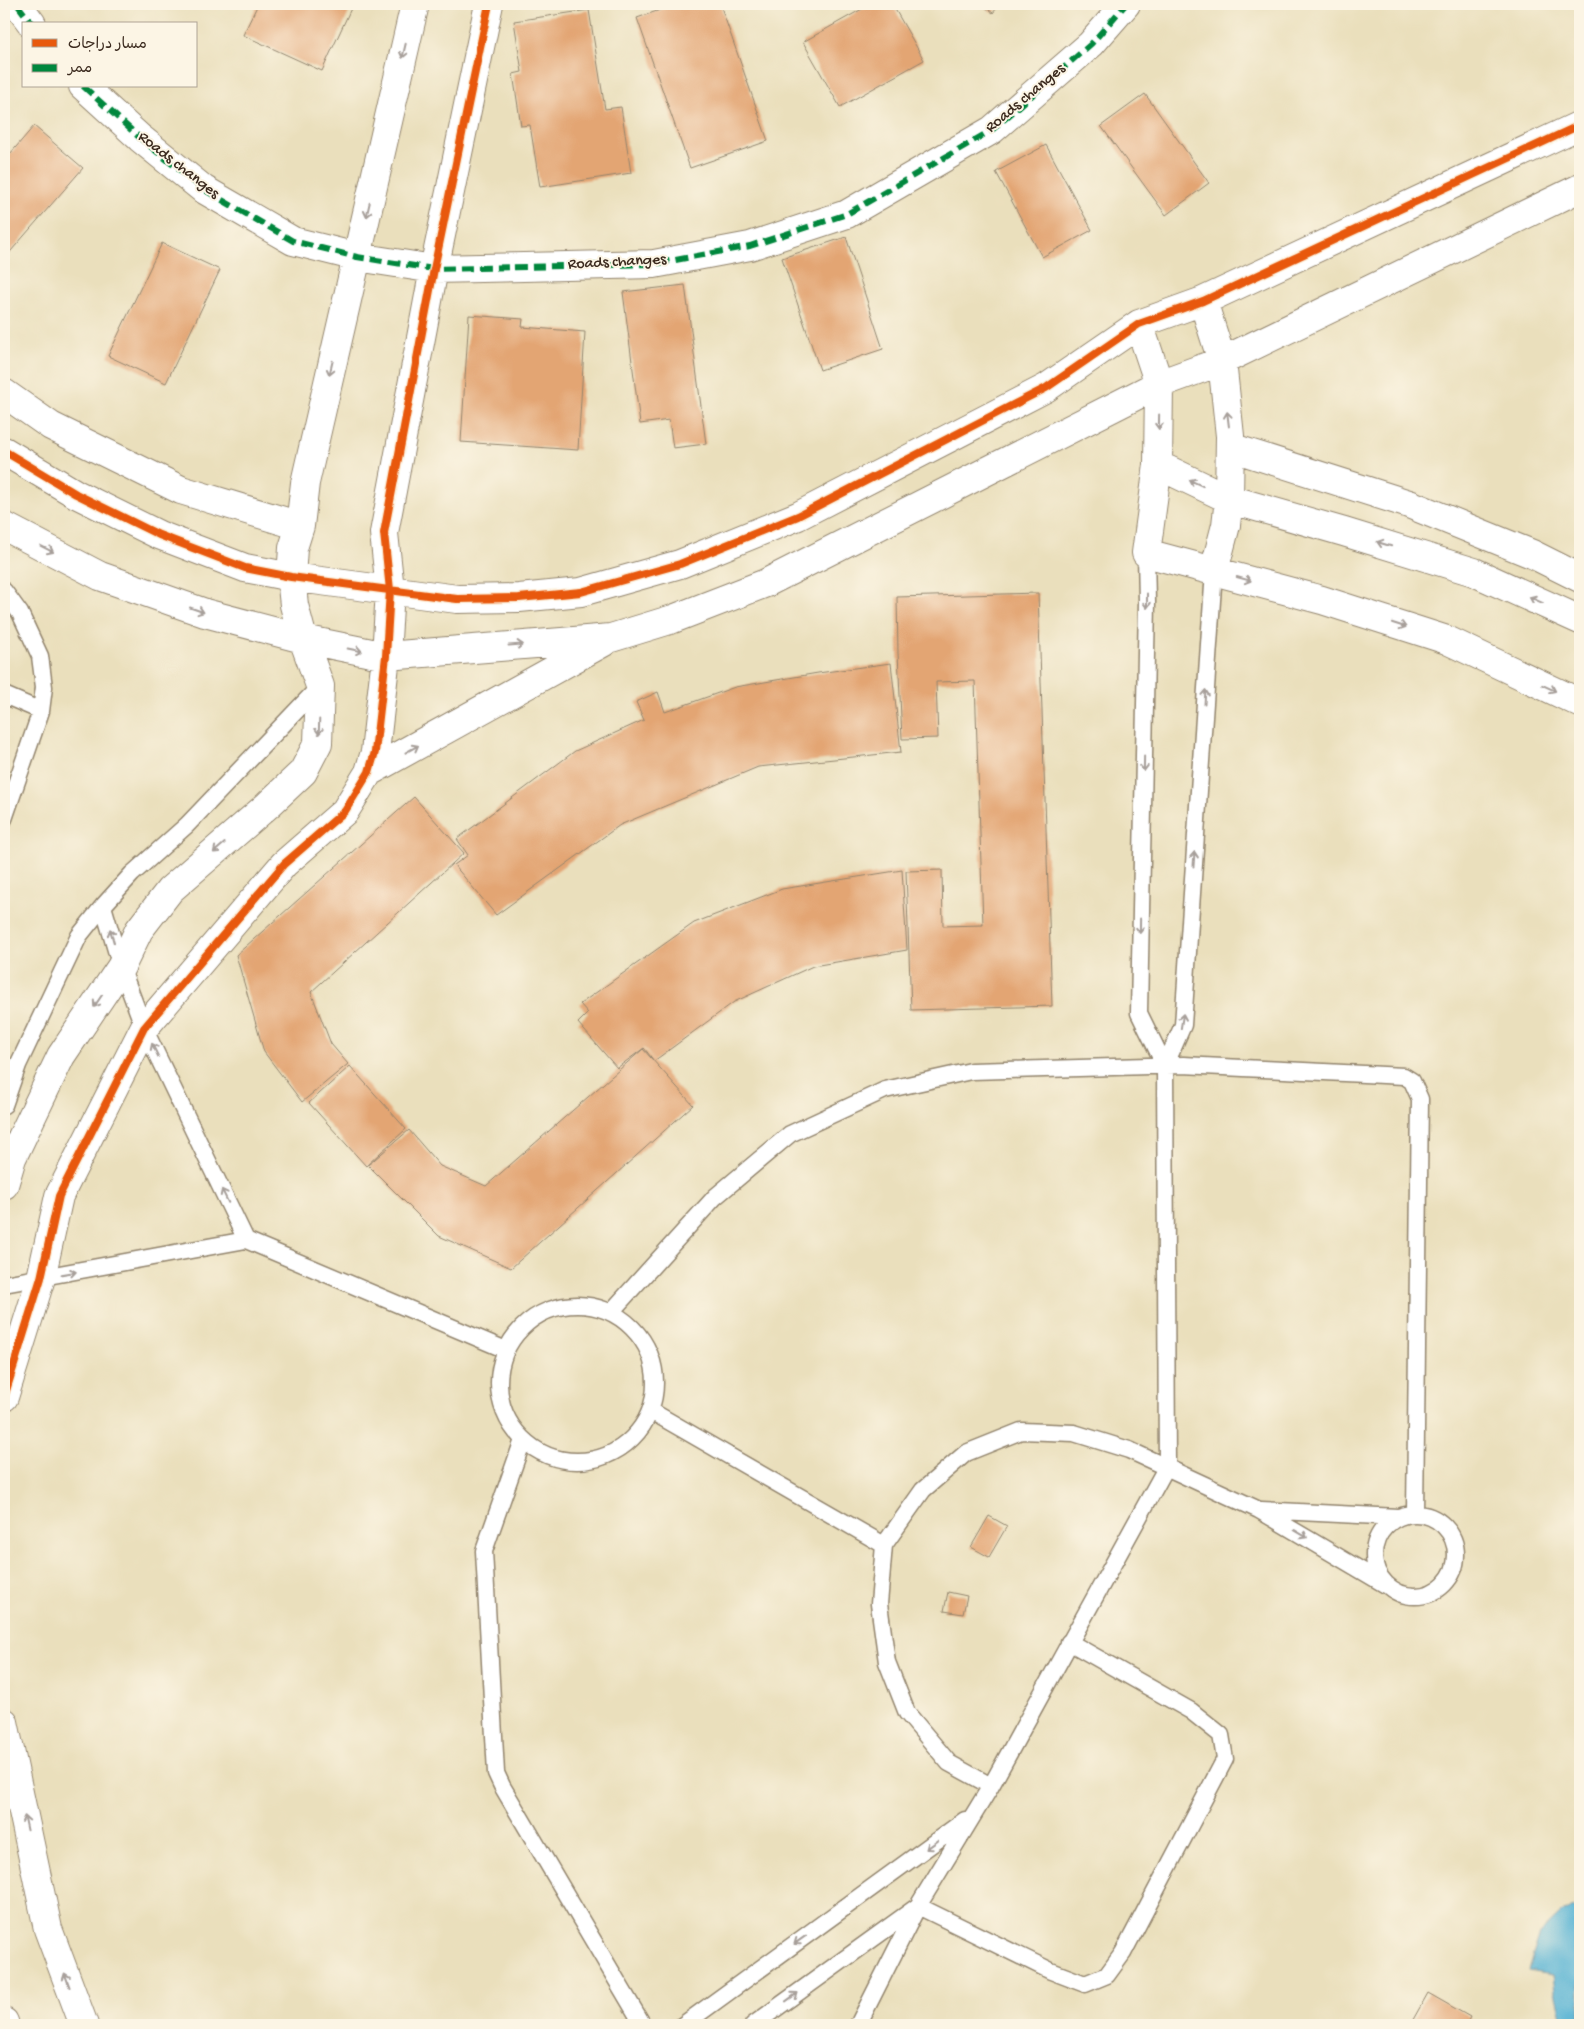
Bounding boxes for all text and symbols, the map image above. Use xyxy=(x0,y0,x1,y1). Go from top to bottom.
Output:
legend xyxy=(22,22,198,88)
text: مسار دراجات xyxy=(68,36,147,54)
one-way arrow xyxy=(399,43,408,59)
street label: Roads changes xyxy=(982,59,1071,138)
text: ممر xyxy=(66,60,92,78)
street label: Roads changes xyxy=(133,128,223,204)
one-way arrow xyxy=(363,201,372,217)
street label: Roads changes xyxy=(567,251,668,275)
one-way arrow xyxy=(326,360,335,376)
one-way arrow xyxy=(1223,411,1233,427)
one-way arrow xyxy=(1154,413,1164,429)
one-way arrow xyxy=(1189,478,1204,487)
one-way arrow xyxy=(1376,539,1392,548)
one-way arrow xyxy=(39,545,54,554)
one-way arrow xyxy=(1235,574,1251,584)
one-way arrow xyxy=(1142,593,1152,609)
one-way arrow xyxy=(1529,595,1544,605)
one-way arrow xyxy=(189,606,205,616)
one-way arrow xyxy=(1391,620,1407,630)
one-way arrow xyxy=(508,641,524,650)
one-way arrow xyxy=(346,645,362,655)
one-way arrow xyxy=(1541,683,1556,693)
one-way arrow xyxy=(1201,689,1210,705)
one-way arrow xyxy=(314,719,323,735)
one-way arrow xyxy=(404,743,418,753)
one-way arrow xyxy=(1139,756,1149,772)
one-way arrow xyxy=(212,843,225,854)
one-way arrow xyxy=(1190,851,1199,867)
one-way arrow xyxy=(1136,918,1145,934)
one-way arrow xyxy=(106,929,116,945)
one-way arrow xyxy=(93,994,103,1008)
one-way arrow xyxy=(1178,1013,1188,1029)
one-way arrow xyxy=(150,1043,159,1058)
one-way arrow xyxy=(220,1189,229,1204)
one-way arrow xyxy=(61,1267,77,1277)
one-way arrow xyxy=(1293,1530,1307,1540)
one-way arrow xyxy=(21,1815,30,1831)
one-way arrow xyxy=(925,1840,939,1850)
one-way arrow xyxy=(794,1935,808,1945)
one-way arrow xyxy=(62,1972,71,1988)
one-way arrow xyxy=(785,1992,799,2002)

